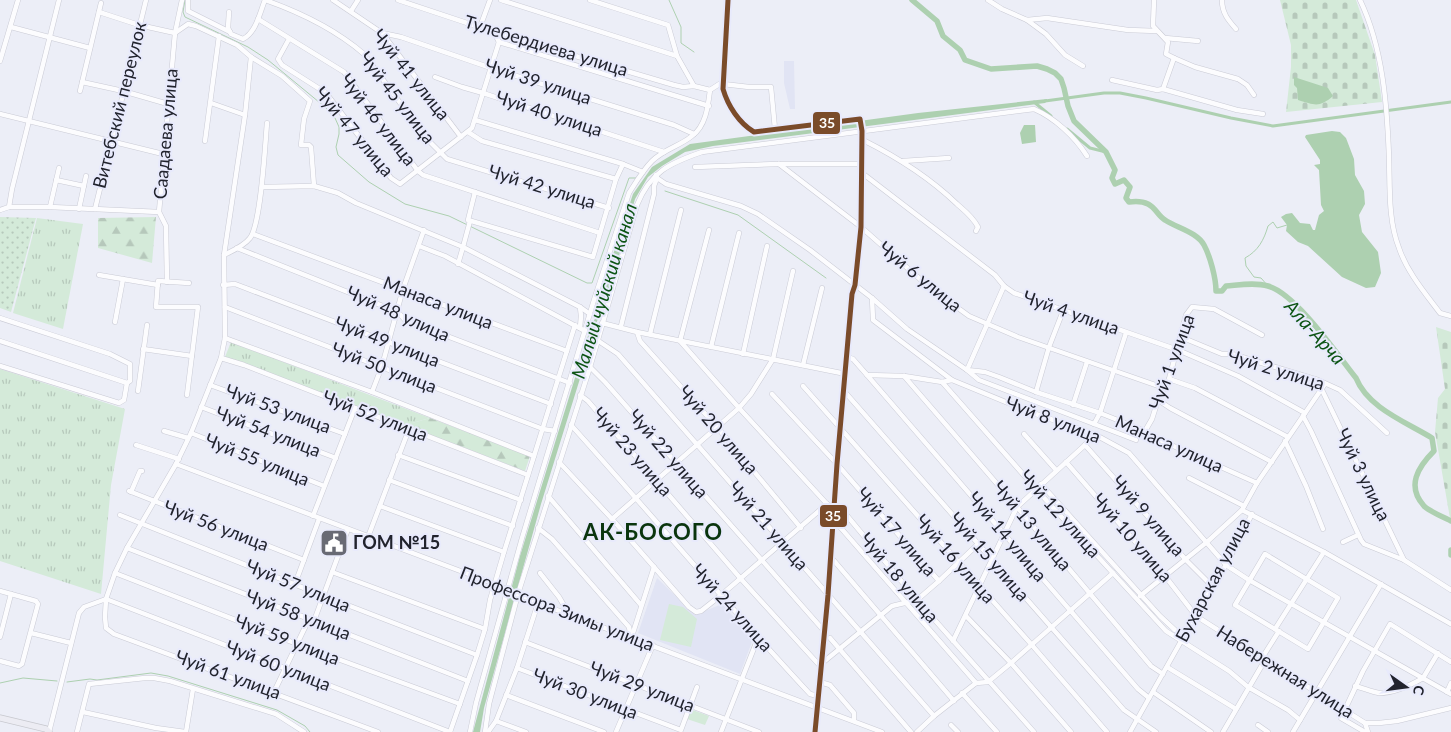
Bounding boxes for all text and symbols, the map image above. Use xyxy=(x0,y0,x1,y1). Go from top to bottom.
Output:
street label: Тулебердиева улица xyxy=(462,10,631,80)
street label: Витебский переулок xyxy=(88,18,151,191)
street label: Чуй 41 улица xyxy=(368,24,455,124)
street label: Чуй 45 улица xyxy=(355,47,441,148)
street label: Чуй 39 улица xyxy=(482,53,594,109)
street label: Саадаева улица xyxy=(148,68,182,200)
street label: Чуй 46 улица xyxy=(336,69,422,170)
street label: Чуй 47 улица xyxy=(311,82,399,181)
street label: Чуй 40 улица xyxy=(493,85,605,141)
line badge: 35 xyxy=(812,111,841,135)
text: 35 xyxy=(819,114,835,131)
street label: Чуй 42 улица xyxy=(486,159,598,213)
water label: Малый чуйский канал xyxy=(566,200,641,381)
street label: Чуй 6 улица xyxy=(875,236,966,316)
street label: Манаса улица xyxy=(380,271,496,333)
street label: Чуй 48 улица xyxy=(343,281,453,346)
street label: Чуй 4 улица xyxy=(1020,285,1122,339)
water label: Ала-Арча xyxy=(1280,294,1351,369)
street label: Чуй 49 улица xyxy=(332,311,443,371)
street label: Чуй 1 улица xyxy=(1144,311,1199,412)
street label: Чуй 50 улица xyxy=(329,337,440,397)
street label: Чуй 2 улица xyxy=(1225,344,1327,394)
street label: Чуй 53 улица xyxy=(223,379,334,437)
street label: Чуй 20 улица xyxy=(674,380,763,478)
street label: Чуй 52 улица xyxy=(320,385,431,445)
street label: Чуй 8 улица xyxy=(1003,391,1104,447)
street label: Чуй 54 улица xyxy=(213,401,324,461)
street label: Чуй 23 улица xyxy=(588,402,677,500)
street label: Чуй 22 улица xyxy=(624,404,713,502)
street label: Манаса улица xyxy=(1112,409,1227,477)
street label: Чуй 3 улица xyxy=(1332,425,1396,524)
street label: Чуй 55 улица xyxy=(202,428,313,490)
street label: Чуй 12 улица xyxy=(1016,465,1106,562)
street label: Чуй 9 улица xyxy=(1108,470,1190,560)
street label: Чуй 21 улица xyxy=(724,476,813,574)
street label: Чуй 13 улица xyxy=(989,476,1077,575)
street label: Чуй 17 улица xyxy=(852,482,941,580)
street label: Чуй 14 улица xyxy=(964,487,1052,586)
street label: Чуй 10 улица xyxy=(1088,488,1177,586)
street label: Чуй 56 улица xyxy=(161,495,272,555)
line badge: 35 xyxy=(819,504,848,528)
text: 35 xyxy=(825,507,841,524)
street label: Чуй 15 улица xyxy=(945,507,1034,605)
street label: Чуй 16 улица xyxy=(911,509,1000,607)
street label: Бухарская улица xyxy=(1170,514,1254,645)
district label: АК-БОСОГО xyxy=(582,518,723,545)
public building icon: ГОМ №15 xyxy=(319,528,349,558)
street label: Чуй 18 улица xyxy=(856,528,944,627)
place label: ГОМ №15 xyxy=(353,531,440,553)
street label: Чуй 57 улица xyxy=(243,554,354,616)
street label: Чуй 24 улица xyxy=(688,559,778,656)
street label: Профессора Зимы улица xyxy=(457,561,658,655)
street label: Чуй 58 улица xyxy=(243,584,354,644)
street label: Чуй 59 улица xyxy=(232,609,343,669)
street label: Набережная улица xyxy=(1213,620,1358,722)
street label: Чуй 60 улица xyxy=(223,635,334,695)
street label: Чуй 61 улица xyxy=(173,645,284,703)
street label: Чуй 29 улица xyxy=(587,656,698,716)
north arrow xyxy=(1381,662,1431,712)
street label: Чуй 30 улица xyxy=(530,663,641,723)
text: С xyxy=(1410,684,1428,698)

